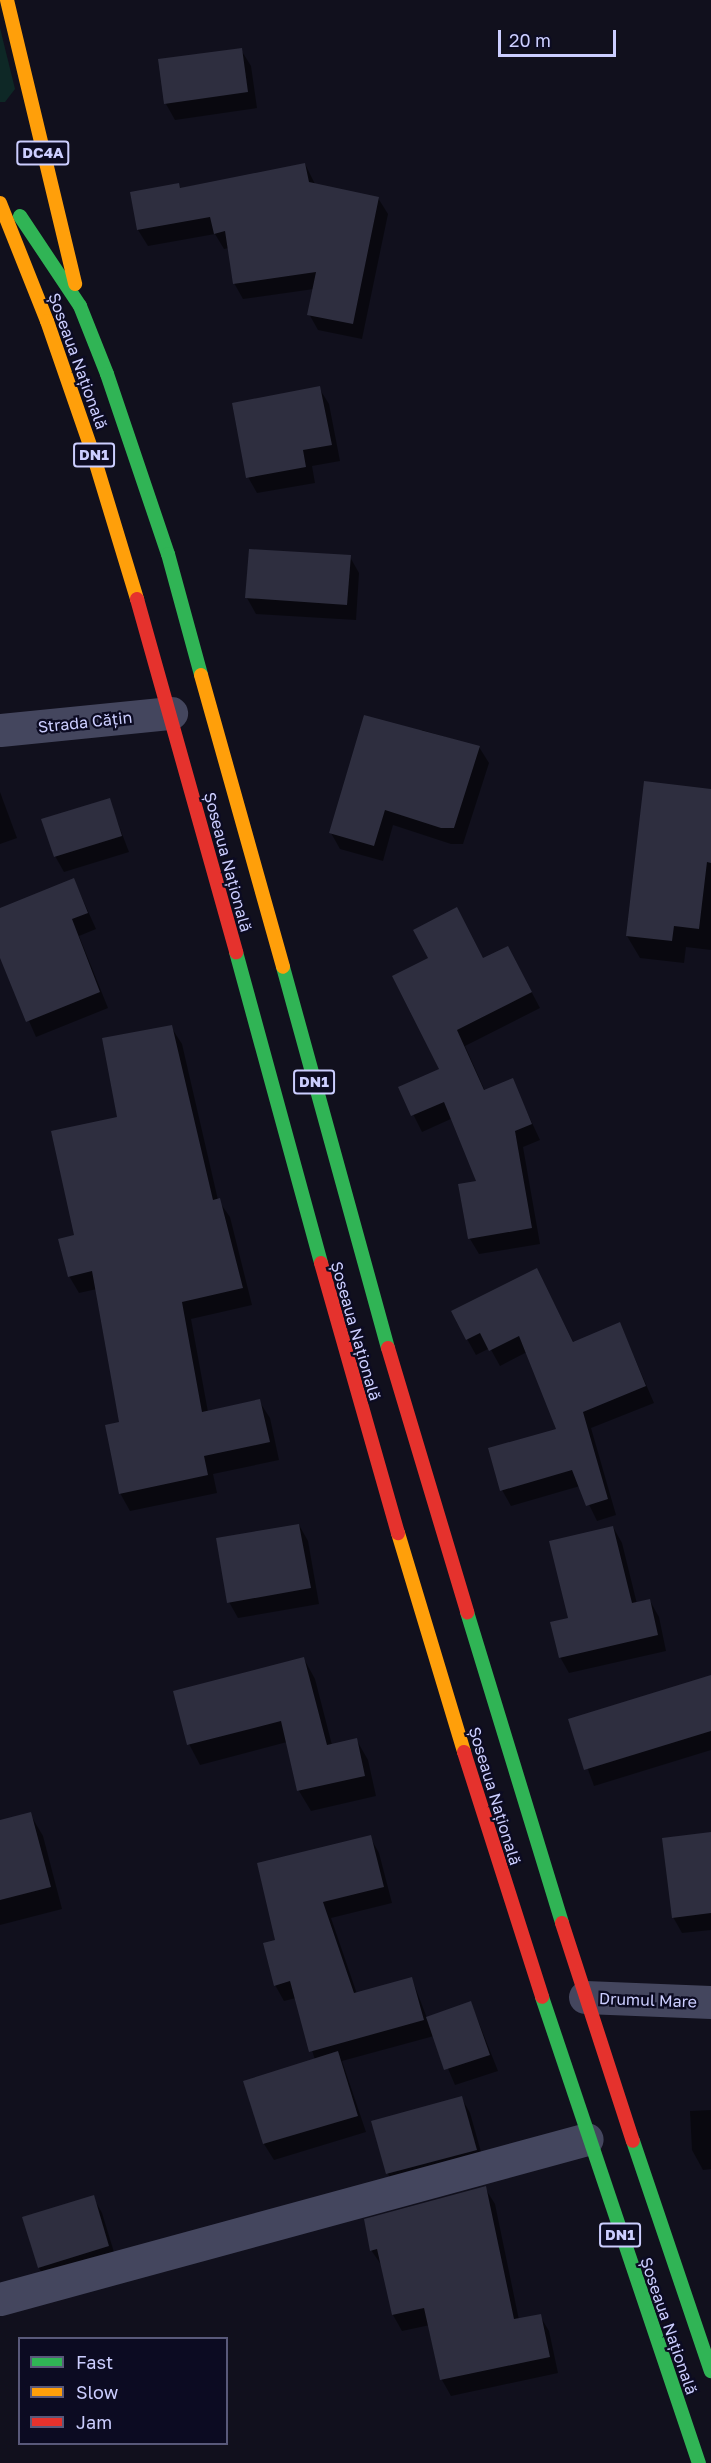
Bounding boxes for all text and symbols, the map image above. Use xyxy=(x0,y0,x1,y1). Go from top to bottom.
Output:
scale bar xyxy=(501,18,620,56)
text: 20 m xyxy=(509,29,551,51)
road number: DC4A xyxy=(16,141,70,165)
street label: Șoseaua Națională xyxy=(44,290,112,432)
road number: DN1 xyxy=(73,443,115,467)
street label: Strada Cățin xyxy=(37,707,133,737)
street label: Șoseaua Națională xyxy=(200,790,256,934)
road number: DN1 xyxy=(293,1070,335,1094)
street label: Șoseaua Națională xyxy=(327,1259,385,1403)
street label: Șoseaua Națională xyxy=(465,1724,525,1868)
street label: Drumul Mare xyxy=(599,1989,697,2011)
road number: DN1 xyxy=(599,2223,641,2247)
street label: Șoseaua Națională xyxy=(637,2255,701,2397)
legend xyxy=(18,2337,228,2445)
text: Fast xyxy=(76,2351,113,2373)
text: Slow xyxy=(76,2381,118,2403)
text: Jam xyxy=(76,2411,112,2433)

